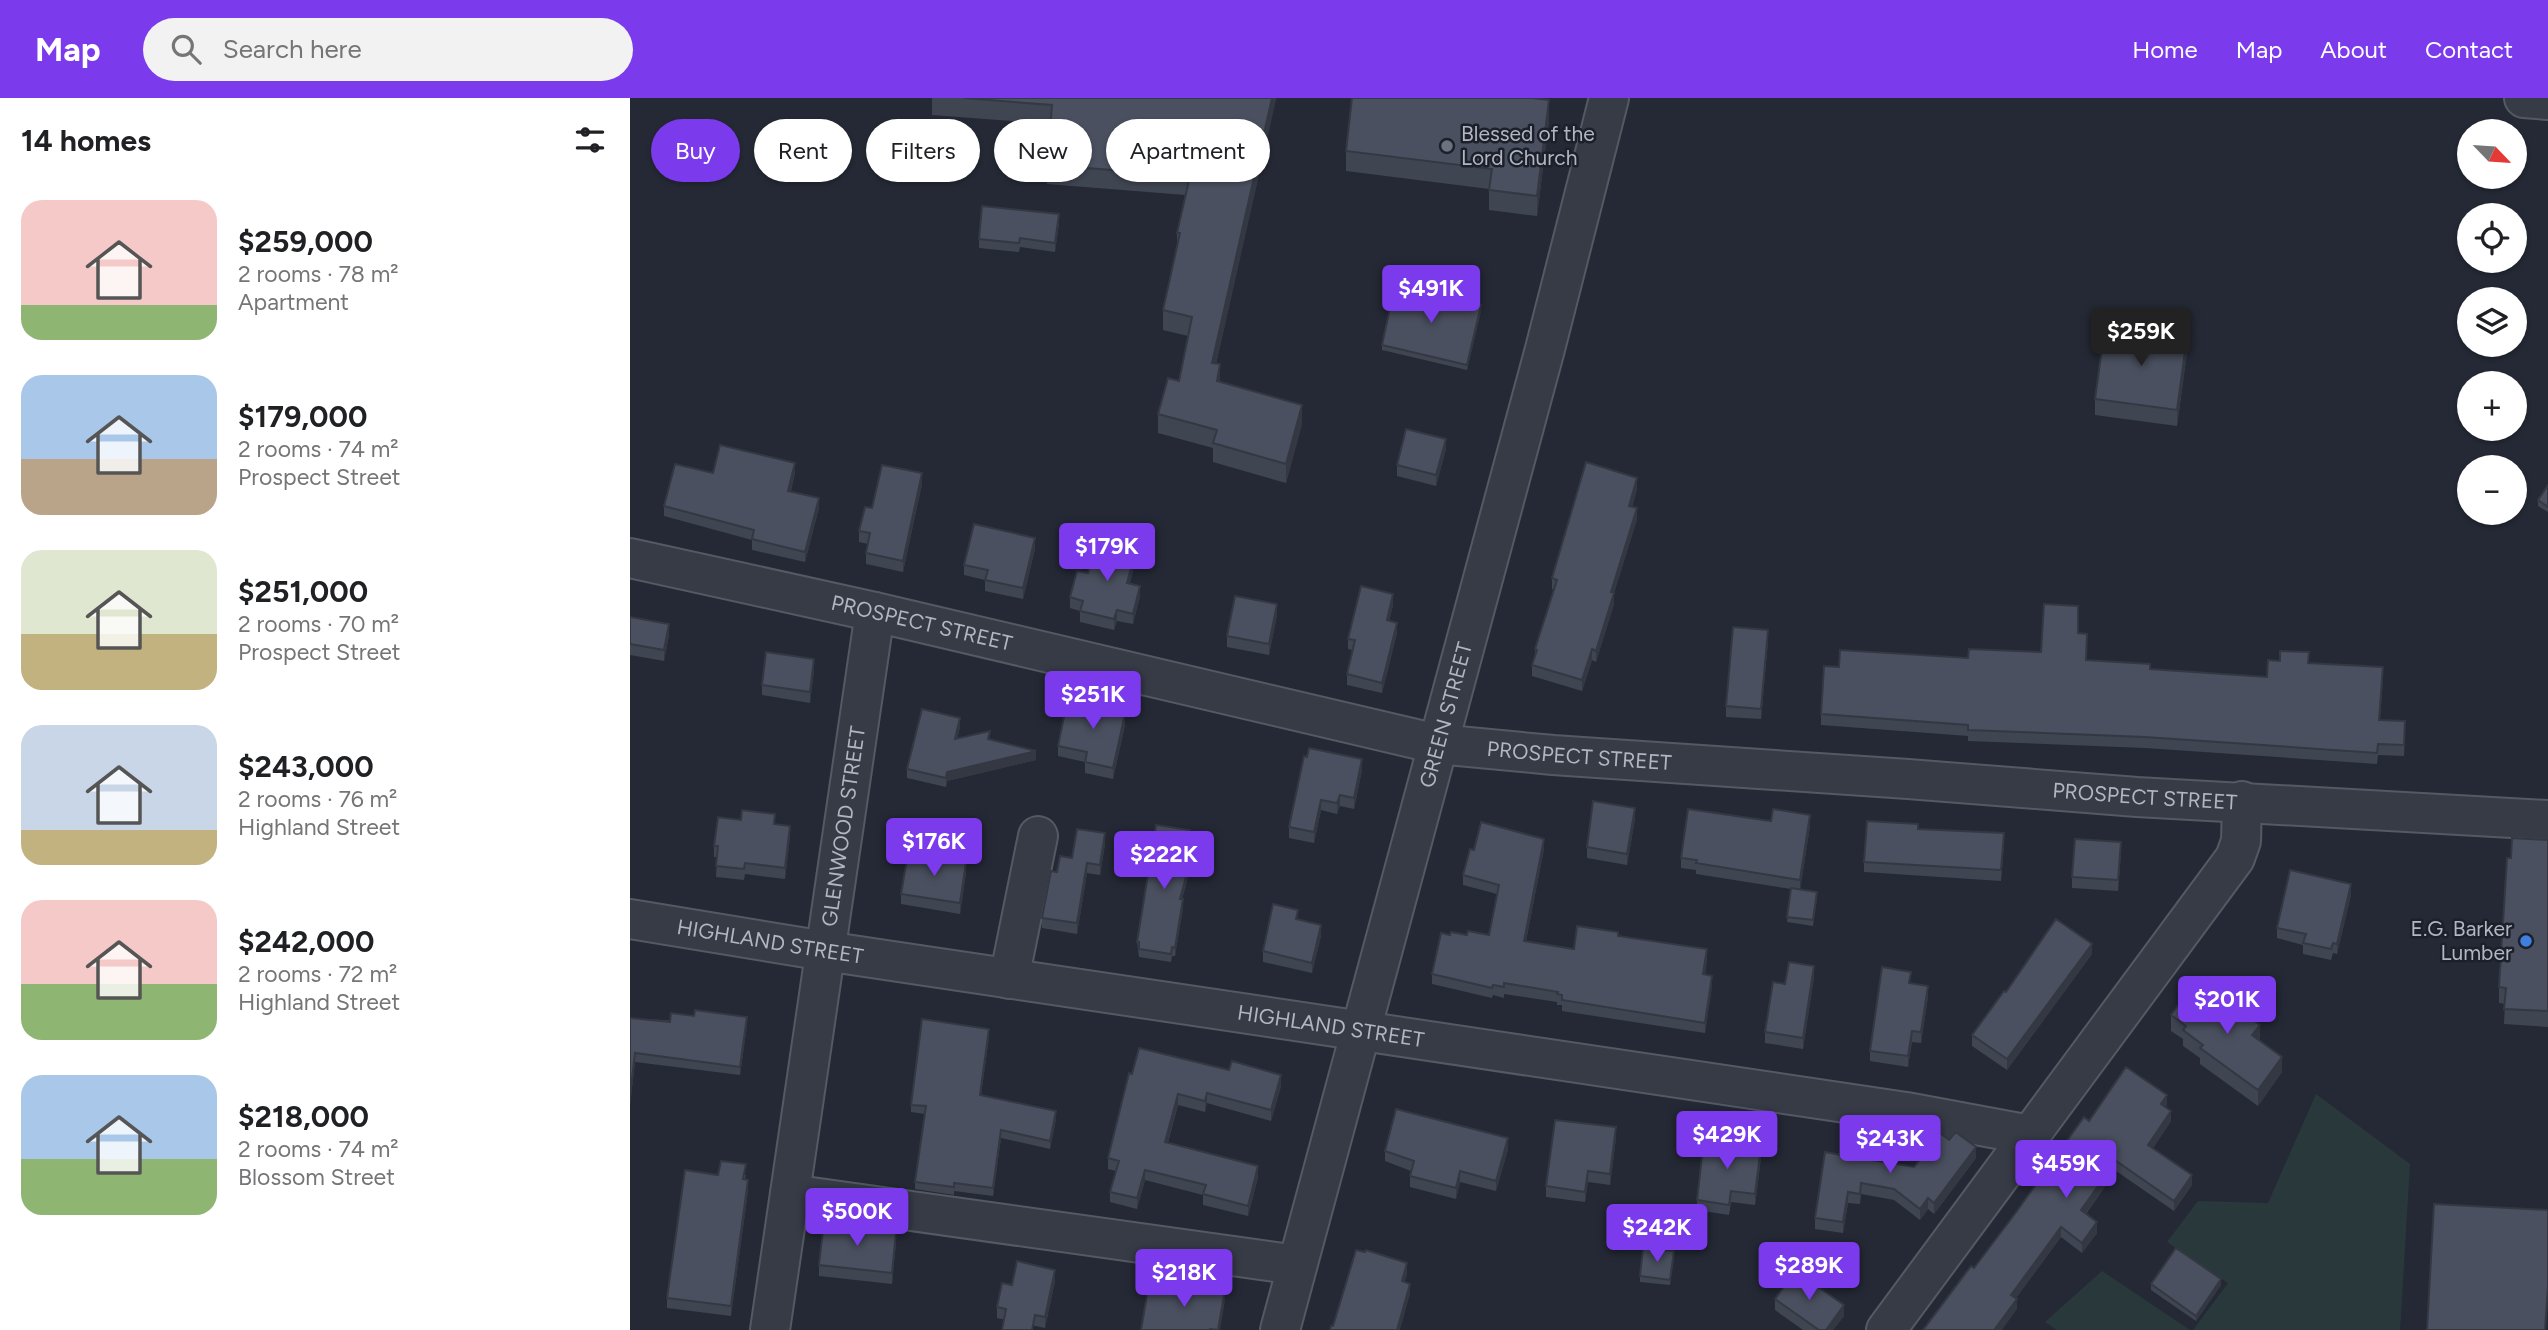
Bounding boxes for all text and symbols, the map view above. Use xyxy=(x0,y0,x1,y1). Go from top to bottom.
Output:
search box xyxy=(143,18,633,81)
text: Map xyxy=(35,30,101,69)
icon: search xyxy=(167,30,205,68)
text: Search here xyxy=(223,33,362,65)
text: Home xyxy=(2132,35,2198,64)
text: Map xyxy=(2236,35,2282,64)
text: About xyxy=(2320,35,2387,64)
text: Contact xyxy=(2425,35,2513,64)
chip: Buy xyxy=(651,119,740,182)
chip: Rent xyxy=(754,119,852,182)
chip: Filters xyxy=(866,119,980,182)
chip: New xyxy=(994,119,1092,182)
chip: Apartment xyxy=(1106,119,1270,182)
north arrow xyxy=(2457,119,2527,189)
map controls xyxy=(2457,119,2527,525)
icon: filters xyxy=(571,121,609,159)
place label: Blessed of the Lord Church xyxy=(1461,121,1595,170)
text: 14 homes xyxy=(21,122,151,159)
marker: Blessed of the Lord Church xyxy=(1439,138,1455,154)
button: locate xyxy=(2457,203,2527,273)
text: $259,000 xyxy=(238,223,373,260)
icon: home xyxy=(77,228,161,312)
text: 2 rooms · 78 m² xyxy=(238,260,399,288)
pin: $491K xyxy=(1382,266,1480,325)
text: $491K xyxy=(1398,274,1464,302)
button: layers xyxy=(2457,287,2527,357)
text: Apartment xyxy=(238,288,349,316)
pin: $259K xyxy=(2092,308,2190,368)
text: $259K xyxy=(2107,317,2175,345)
button: + xyxy=(2457,371,2527,441)
text: $179,000 xyxy=(238,398,367,435)
icon: home xyxy=(77,403,161,487)
text: 2 rooms · 74 m² xyxy=(238,435,399,463)
button: − xyxy=(2457,455,2527,525)
text: Prospect Street xyxy=(238,463,400,491)
pin: $179K xyxy=(1058,524,1156,583)
text: $179K xyxy=(1075,532,1139,560)
text: $251,000 xyxy=(238,573,368,610)
icon: home xyxy=(77,578,161,662)
street label: PROSPECT STREET xyxy=(829,590,1015,656)
text: 2 rooms · 70 m² xyxy=(238,610,399,638)
text: Prospect Street xyxy=(238,638,400,666)
street label: GREEN STREET xyxy=(1414,639,1477,790)
pin: $251K xyxy=(1044,672,1142,731)
text: $251K xyxy=(1061,680,1125,708)
street label: GLENWOOD STREET xyxy=(816,724,870,928)
street label: PROSPECT STREET xyxy=(1486,736,1673,775)
text: $243,000 xyxy=(238,748,374,785)
icon: home xyxy=(77,753,161,837)
street label: PROSPECT STREET xyxy=(2052,777,2238,815)
text: 2 rooms · 76 m² xyxy=(238,785,397,813)
text: Highland Street xyxy=(238,813,400,841)
pin: $176K xyxy=(885,818,983,878)
text: $176K xyxy=(902,827,966,855)
pin: $222K xyxy=(1115,832,1213,891)
text: $222K xyxy=(1130,840,1198,868)
street label: HIGHLAND STREET xyxy=(675,914,865,969)
place label: E.G. Barker Lumber xyxy=(2411,916,2512,965)
text: $242,000 xyxy=(238,923,374,960)
icon: home xyxy=(77,928,161,1012)
marker: E.G. Barker Lumber xyxy=(2518,933,2534,949)
text: 2 rooms · 72 m² xyxy=(238,960,397,988)
pin: $201K xyxy=(2178,976,2276,1036)
text: $201K xyxy=(2194,985,2260,1013)
text: Highland Street xyxy=(238,988,400,1016)
street label: HIGHLAND STREET xyxy=(1236,1000,1426,1052)
text: $218,000 xyxy=(238,1098,369,1135)
icon: home xyxy=(77,1103,161,1187)
pin: $429K xyxy=(1678,1112,1776,1171)
pin: $243K xyxy=(1841,1116,1939,1175)
text: $429K xyxy=(1692,1120,1762,1148)
text: $243K xyxy=(1856,1124,1924,1152)
text: 2 rooms · 74 m² xyxy=(238,1135,399,1163)
pin: $459K xyxy=(2017,1140,2115,1200)
text: $459K xyxy=(2031,1149,2101,1177)
text: Blossom Street xyxy=(238,1163,395,1191)
pin: $500K xyxy=(808,1188,906,1248)
text: $500K xyxy=(821,1197,893,1225)
pin: $242K xyxy=(1608,1204,1706,1264)
text: $242K xyxy=(1622,1213,1692,1241)
pin: $289K xyxy=(1760,1242,1858,1302)
pin: $218K xyxy=(1135,1250,1233,1309)
text: $289K xyxy=(1775,1251,1843,1279)
text: $218K xyxy=(1151,1258,1217,1286)

